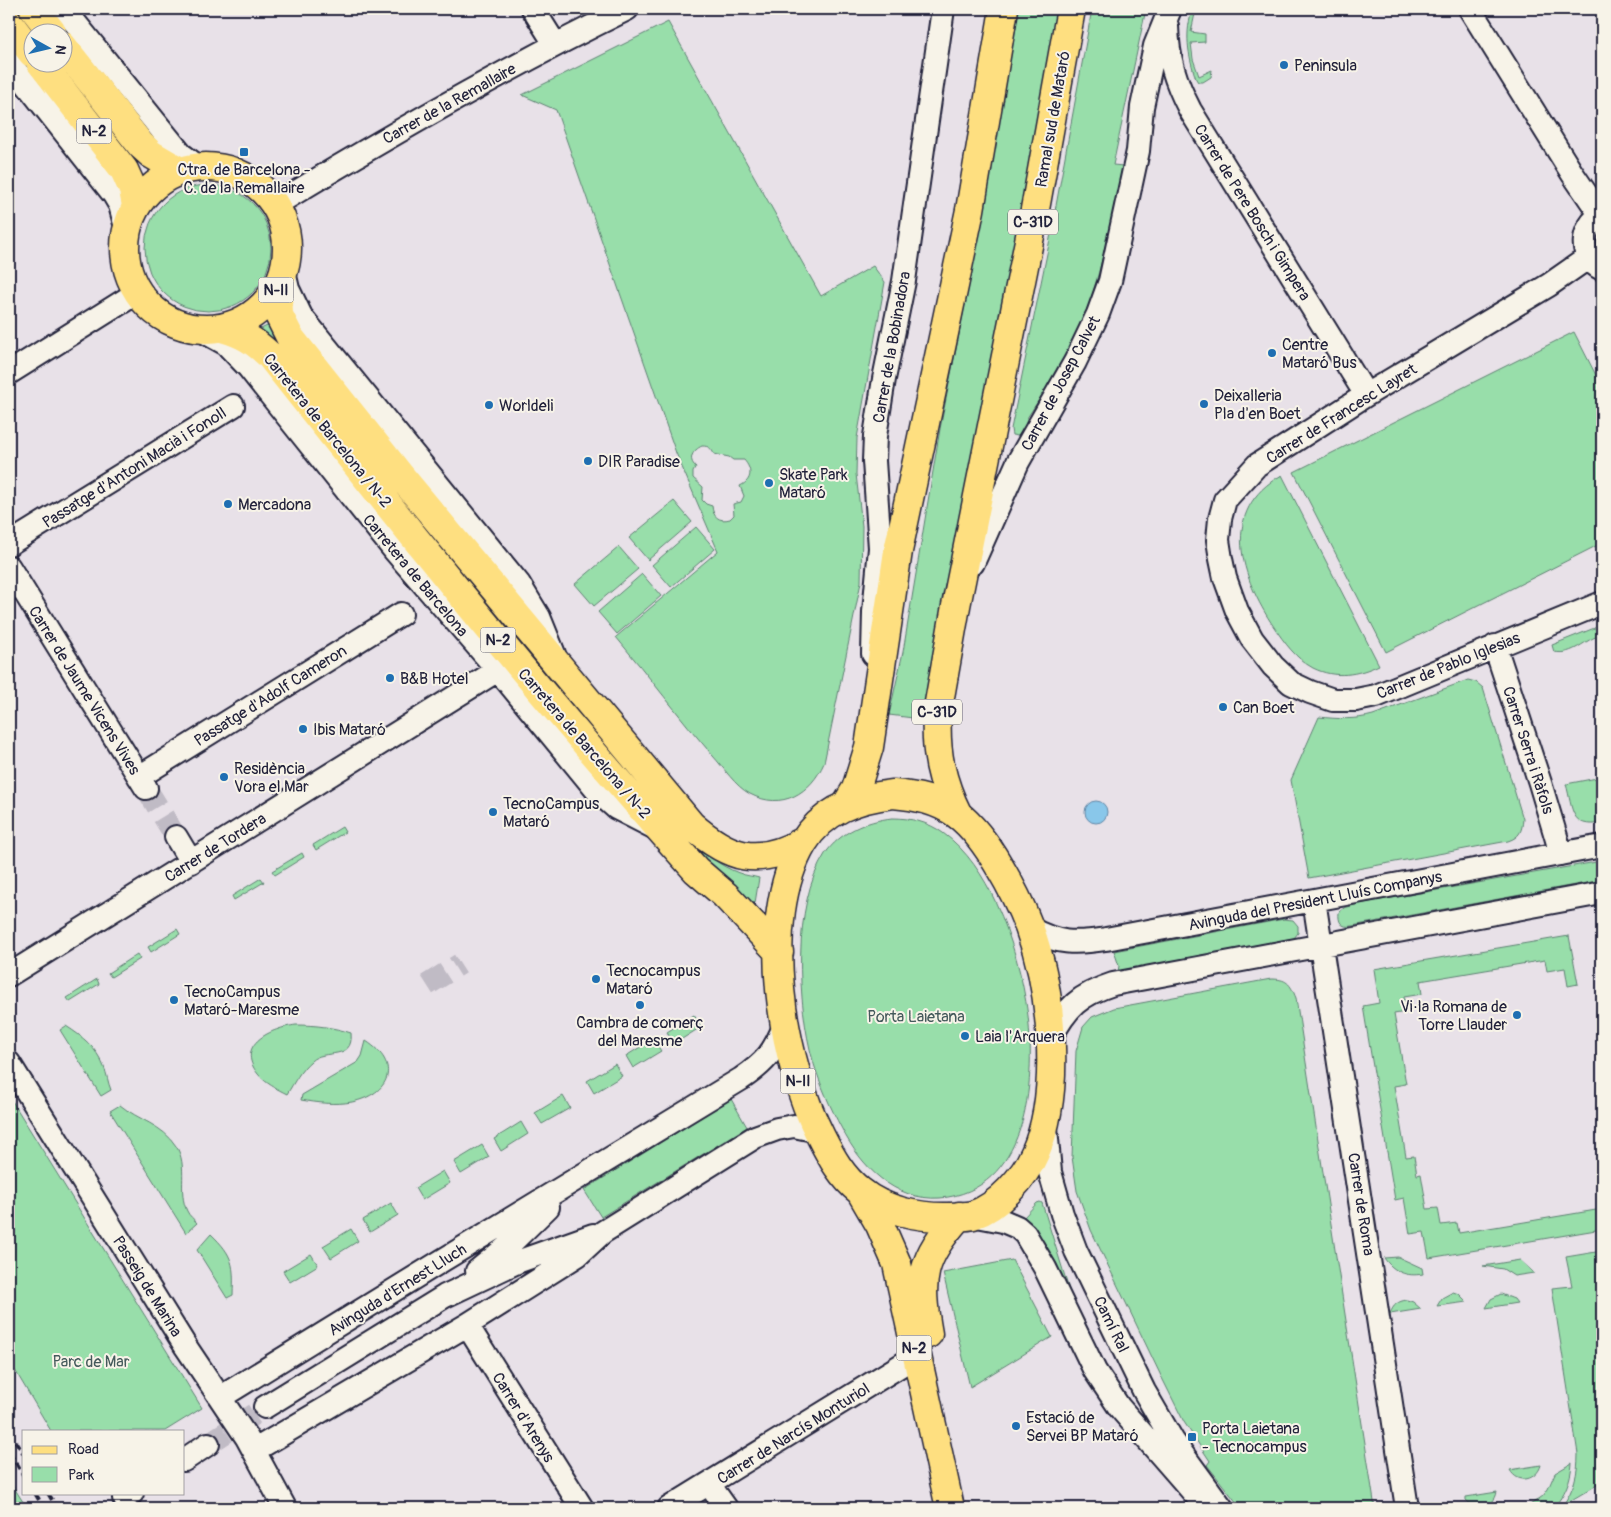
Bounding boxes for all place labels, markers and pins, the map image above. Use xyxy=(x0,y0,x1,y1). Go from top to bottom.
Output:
place label: Peninsula xyxy=(1294,56,1357,76)
marker: Peninsula xyxy=(1278,59,1290,71)
marker: Ctra. de Barcelona - C. de la Remallaire xyxy=(238,146,250,158)
place label: Ctra. de Barcelona - C. de la Remallaire xyxy=(177,160,311,198)
place label: Centre Mataró Bus xyxy=(1282,335,1357,373)
marker: Centre Mataró Bus xyxy=(1266,347,1278,359)
place label: Deixalleria Pla d'en Boet xyxy=(1214,386,1301,424)
place label: Worldeli xyxy=(499,396,553,416)
marker: Deixalleria Pla d'en Boet xyxy=(1198,398,1210,410)
marker: Worldeli xyxy=(483,399,495,411)
place label: DIR Paradise xyxy=(598,452,680,472)
marker: DIR Paradise xyxy=(582,455,594,467)
place label: Skate Park Mataró xyxy=(779,465,848,503)
marker: Skate Park Mataró xyxy=(763,477,775,489)
place label: Mercadona xyxy=(238,495,311,515)
marker: Mercadona xyxy=(222,498,234,510)
place label: B&B Hotel xyxy=(400,669,468,689)
marker: B&B Hotel xyxy=(384,672,396,684)
place label: Can Boet xyxy=(1233,698,1295,718)
marker: Can Boet xyxy=(1217,701,1229,713)
place label: Ibis Mataró xyxy=(313,720,386,740)
marker: Ibis Mataró xyxy=(297,723,309,735)
place label: Residència Vora el Mar xyxy=(234,759,309,797)
marker: Residència Vora el Mar xyxy=(218,771,230,783)
place label: TecnoCampus Mataró xyxy=(503,794,599,832)
marker: TecnoCampus Mataró xyxy=(487,806,499,818)
place label: Tecnocampus Mataró xyxy=(606,961,700,999)
marker: Tecnocampus Mataró xyxy=(590,973,602,985)
place label: TecnoCampus Mataró-Maresme xyxy=(184,982,299,1020)
marker: TecnoCampus Mataró-Maresme xyxy=(168,994,180,1006)
place label: Vi·la Romana de Torre Llauder xyxy=(1400,997,1507,1035)
marker: Cambra de comerç del Maresme xyxy=(634,999,646,1011)
marker: Vi·la Romana de Torre Llauder xyxy=(1511,1009,1523,1021)
place label: Cambra de comerç del Maresme xyxy=(576,1013,704,1051)
place label: Laia l'Arquera xyxy=(975,1027,1065,1047)
marker: Laia l'Arquera xyxy=(959,1030,971,1042)
place label: Estació de Servei BP Mataró xyxy=(1026,1408,1139,1446)
place label: Porta Laietana - Tecnocampus xyxy=(1202,1419,1307,1457)
marker: Estació de Servei BP Mataró xyxy=(1010,1420,1022,1432)
marker: Porta Laietana - Tecnocampus xyxy=(1186,1431,1198,1443)

